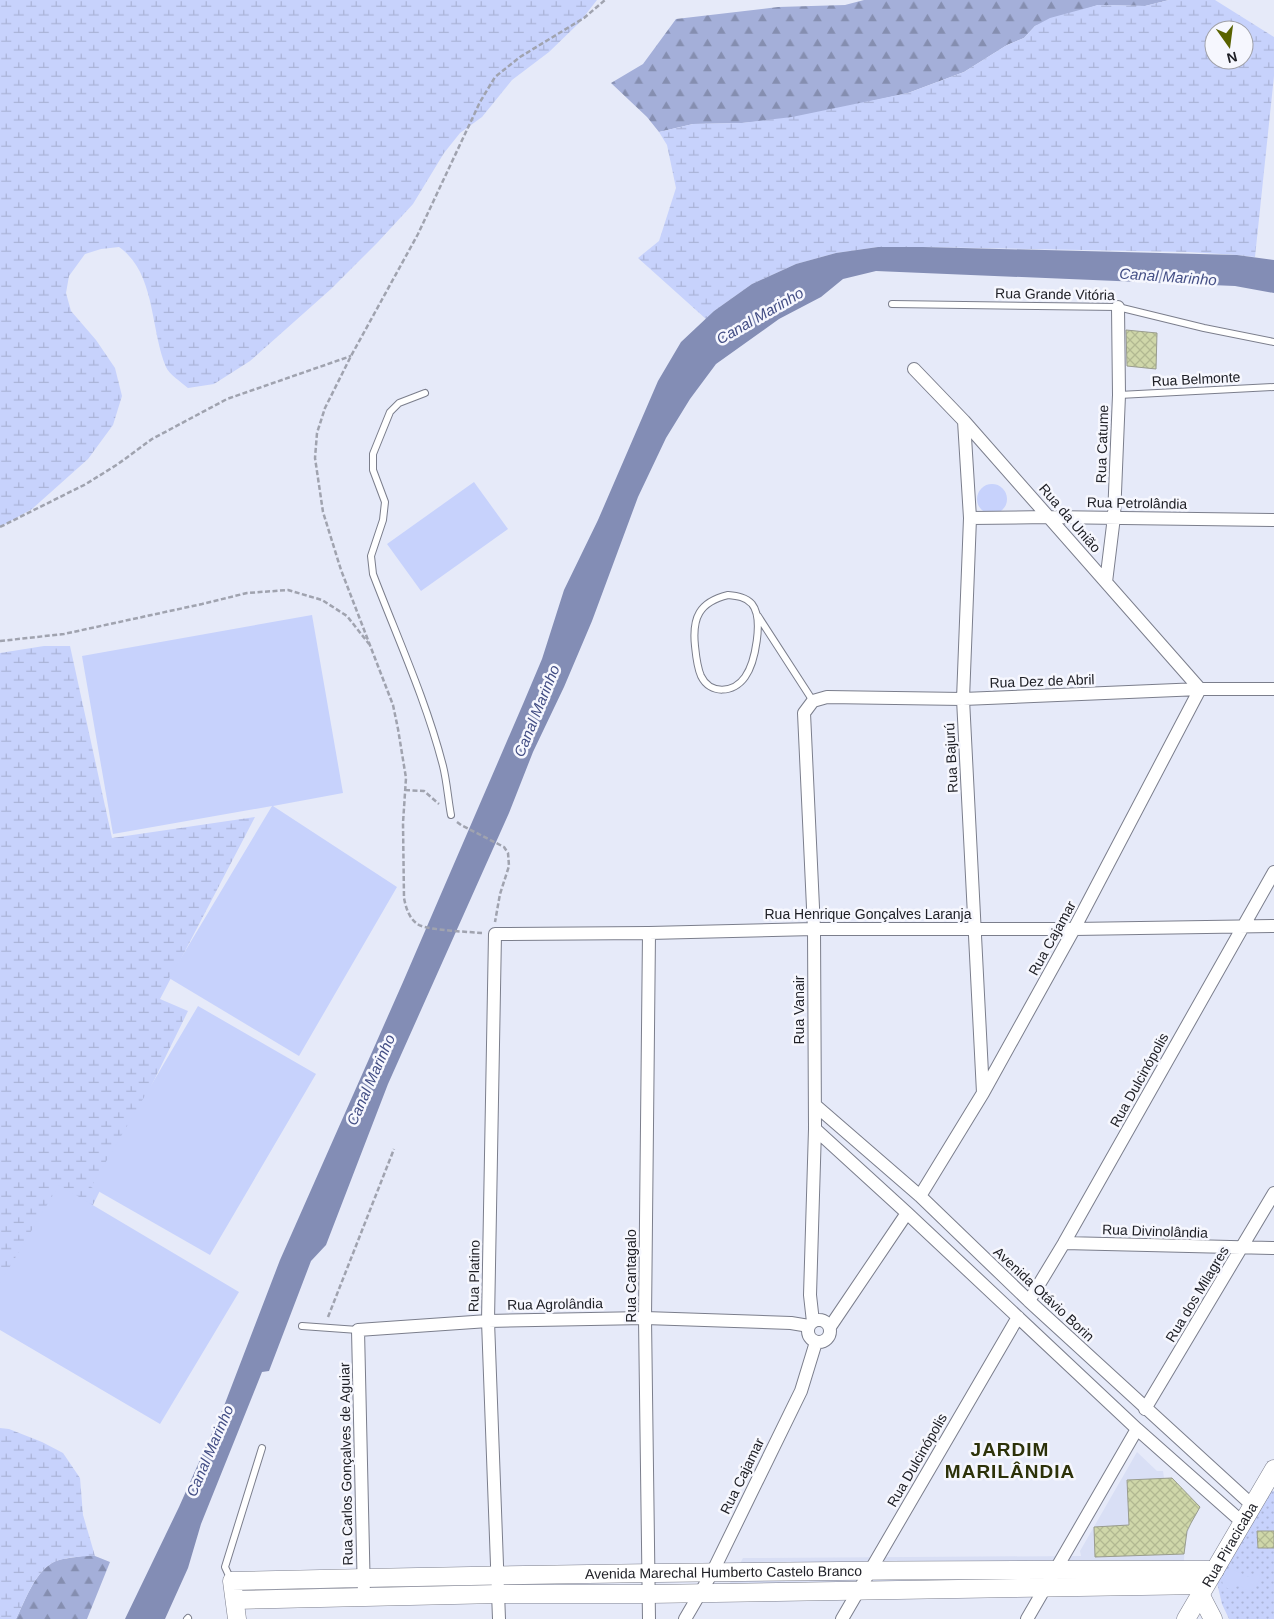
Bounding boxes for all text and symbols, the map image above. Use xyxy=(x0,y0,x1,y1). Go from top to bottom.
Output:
north arrow xyxy=(1204,20,1254,70)
text: N xyxy=(1225,49,1239,67)
water label: Canal Marinho xyxy=(1119,265,1217,288)
water label: Canal Marinho xyxy=(713,284,806,347)
street label: Rua Grande Vitória xyxy=(995,285,1115,303)
street label: Rua Belmonte xyxy=(1151,369,1241,389)
street label: Rua Catume xyxy=(1093,404,1111,484)
street label: Rua da União xyxy=(1036,480,1104,556)
street label: Rua Petrolândia xyxy=(1087,494,1188,512)
water label: Canal Marinho xyxy=(510,662,563,759)
street label: Rua Dez de Abril xyxy=(989,671,1095,691)
street label: Rua Bajurú xyxy=(941,723,961,793)
street label: Rua Cajamar xyxy=(1025,898,1079,978)
street label: Rua Henrique Gonçalves Laranja xyxy=(764,906,972,922)
street label: Rua Vanair xyxy=(791,975,807,1045)
street label: Rua Dulcinópolis xyxy=(1107,1030,1171,1130)
water label: Canal Marinho xyxy=(343,1032,398,1128)
street label: Rua Divinolândia xyxy=(1102,1221,1208,1241)
street label: Rua Cantagalo xyxy=(623,1229,639,1323)
street label: Rua Platino xyxy=(465,1239,483,1312)
street label: Avenida Otávio Borin xyxy=(991,1243,1097,1345)
street label: Rua dos Milagres xyxy=(1162,1243,1232,1345)
street label: Rua Agrolândia xyxy=(507,1295,603,1313)
street label: Rua Carlos Gonçalves de Aguiar xyxy=(336,1362,356,1566)
water label: Canal Marinho xyxy=(183,1403,236,1499)
street label: Rua Dulcinópolis xyxy=(884,1411,950,1509)
street label: Rua Cajamar xyxy=(717,1435,767,1517)
district label: JARDIM MARILÂNDIA xyxy=(945,1439,1075,1482)
street label: Rua Piracicaba xyxy=(1199,1500,1261,1590)
street label: Avenida Marechal Humberto Castelo Branco xyxy=(585,1563,862,1582)

